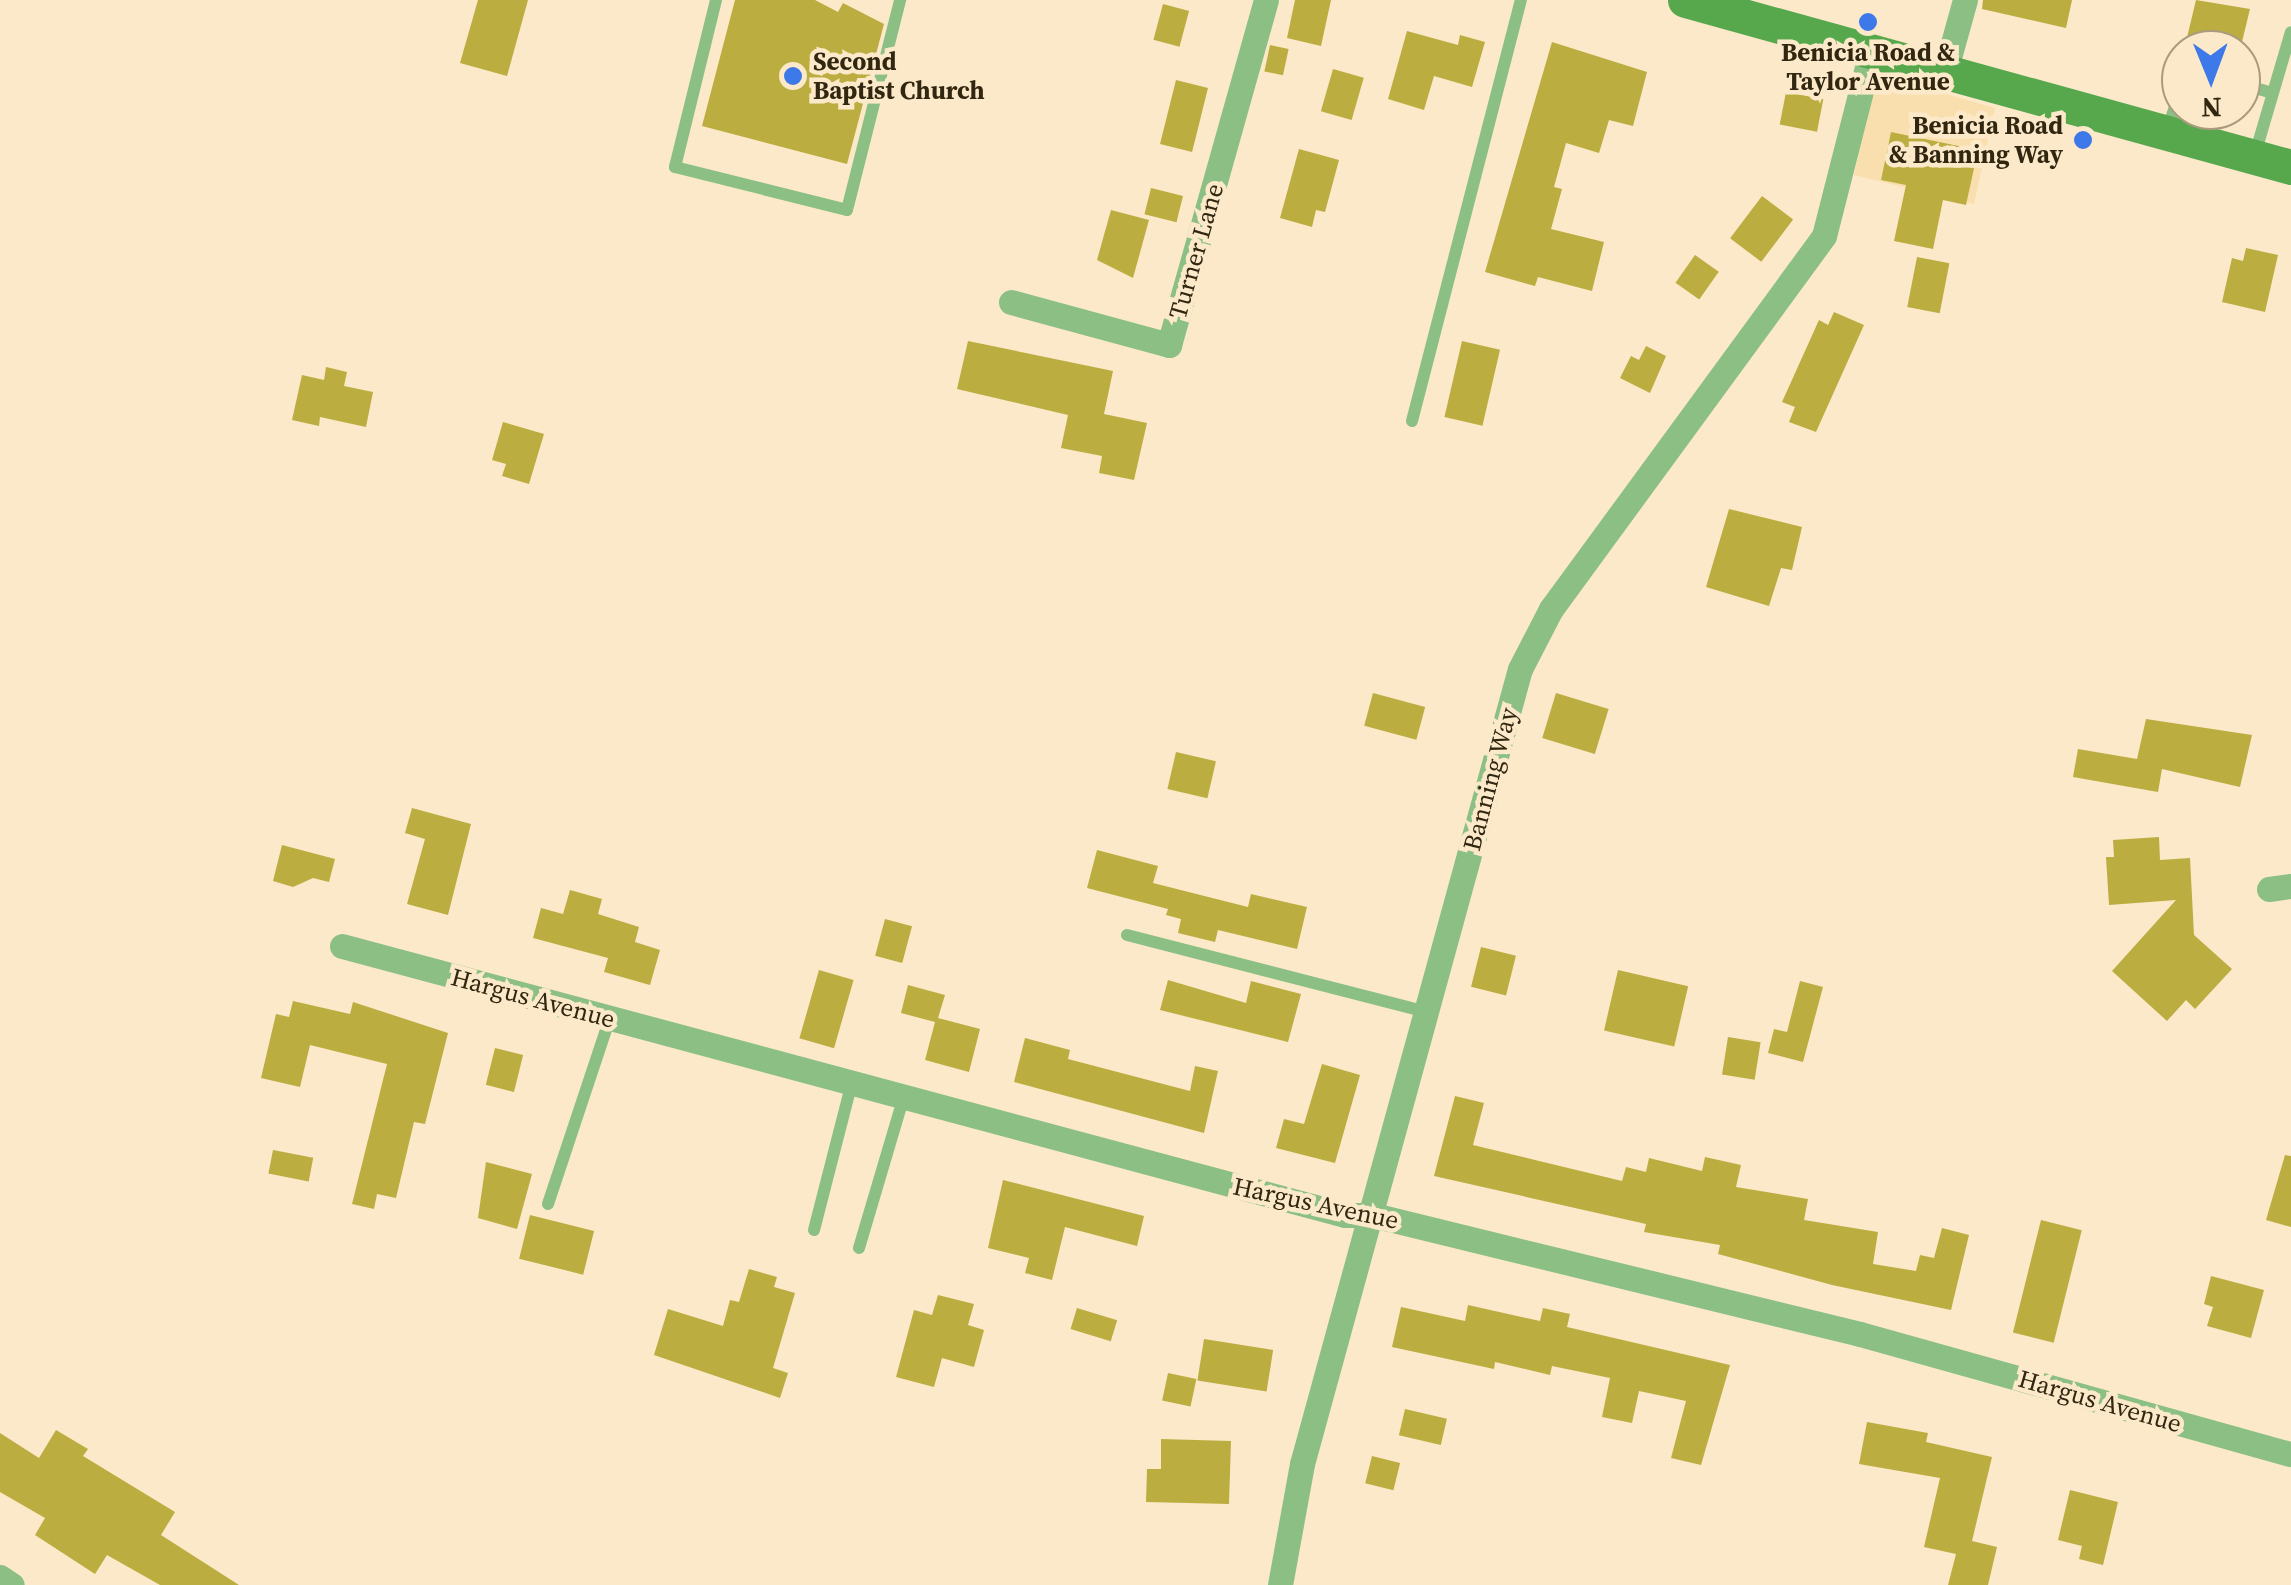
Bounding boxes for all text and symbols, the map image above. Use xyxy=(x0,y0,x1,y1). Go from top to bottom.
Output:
marker: Benicia Road & Taylor Avenue xyxy=(1857,11,1879,33)
north arrow xyxy=(2161,30,2261,130)
place label: Benicia Road & Taylor Avenue xyxy=(1781,38,1955,97)
place label: Second Baptist Church xyxy=(813,47,985,106)
marker: Second Baptist Church xyxy=(782,65,804,87)
text: N xyxy=(2201,89,2222,127)
place label: Benicia Road & Banning Way xyxy=(1888,111,2063,170)
marker: Benicia Road & Banning Way xyxy=(2072,129,2094,151)
street label: Turner Lane xyxy=(1162,180,1230,322)
street label: Banning Way xyxy=(1456,704,1524,854)
street label: Hargus Avenue xyxy=(448,962,618,1034)
street label: Hargus Avenue xyxy=(1231,1171,1401,1235)
street label: Hargus Avenue xyxy=(2015,1363,2185,1439)

